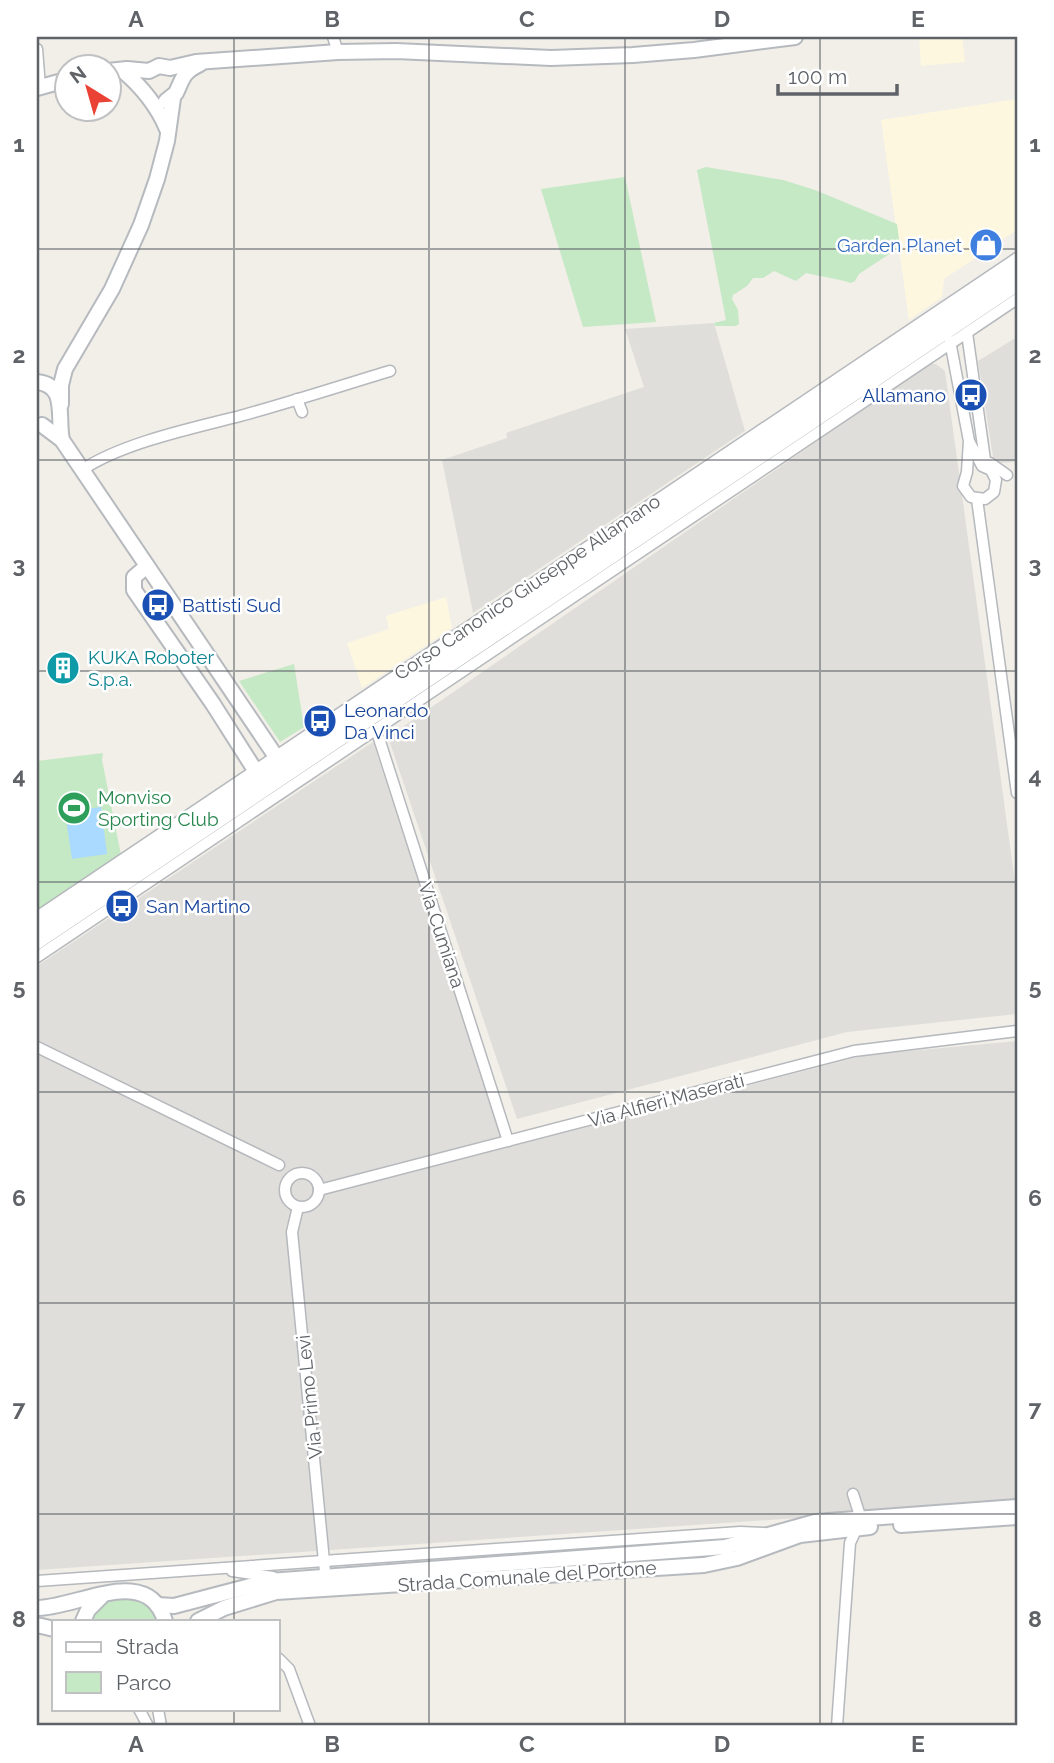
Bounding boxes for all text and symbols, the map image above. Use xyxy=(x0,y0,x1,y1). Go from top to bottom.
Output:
text: A xyxy=(128,5,144,32)
text: B xyxy=(324,5,340,32)
text: C xyxy=(519,5,535,32)
text: D xyxy=(714,5,730,32)
text: E xyxy=(911,5,925,32)
north arrow xyxy=(52,52,122,122)
scale bar xyxy=(778,52,897,96)
text: N xyxy=(65,61,90,88)
text: 100 m xyxy=(788,64,847,89)
text: 1 xyxy=(13,130,25,157)
text: 1 xyxy=(1029,130,1041,157)
shop icon: Garden Planet xyxy=(967,226,1005,264)
place label: Garden Planet xyxy=(837,234,963,256)
text: 2 xyxy=(13,341,25,368)
text: 2 xyxy=(1029,341,1041,368)
bus stop icon: Allamano xyxy=(952,376,990,414)
place label: Allamano xyxy=(862,384,946,406)
street label: Corso Canonico Giuseppe Allamano xyxy=(390,490,664,684)
text: 3 xyxy=(13,551,25,578)
text: 3 xyxy=(1029,551,1041,578)
bus stop icon: Battisti Sud xyxy=(139,586,177,624)
place label: Battisti Sud xyxy=(182,594,281,616)
place label: KUKA Roboter S.p.a. xyxy=(88,646,215,690)
building icon: KUKA Roboter S.p.a. xyxy=(44,649,82,687)
place label: Leonardo Da Vinci xyxy=(344,699,428,743)
bus stop icon: Leonardo Da Vinci xyxy=(301,702,339,740)
text: 4 xyxy=(12,762,26,789)
text: 4 xyxy=(1028,762,1042,789)
place label: Monviso Sporting Club xyxy=(98,786,219,830)
sports icon: Monviso Sporting Club xyxy=(55,789,93,827)
street label: Via Cumiana xyxy=(415,879,469,991)
bus stop icon: San Martino xyxy=(103,887,141,925)
place label: San Martino xyxy=(146,895,250,917)
text: 5 xyxy=(13,973,26,1000)
text: 5 xyxy=(1029,973,1042,1000)
street label: Via Alfieri Maserati xyxy=(586,1069,746,1131)
text: 6 xyxy=(12,1184,26,1211)
text: 6 xyxy=(1028,1184,1042,1211)
street label: Via Primo Levi xyxy=(292,1334,326,1460)
text: 7 xyxy=(13,1394,26,1421)
text: 7 xyxy=(1029,1394,1042,1421)
street label: Strada Comunale del Portone xyxy=(397,1556,657,1596)
text: 8 xyxy=(12,1605,26,1632)
text: 8 xyxy=(1028,1605,1042,1632)
legend xyxy=(52,1620,280,1710)
text: Strada xyxy=(116,1634,179,1659)
text: Parco xyxy=(116,1670,171,1695)
text: A xyxy=(128,1730,144,1757)
text: B xyxy=(324,1730,340,1757)
text: C xyxy=(519,1730,535,1757)
text: D xyxy=(714,1730,730,1757)
text: E xyxy=(911,1730,925,1757)

